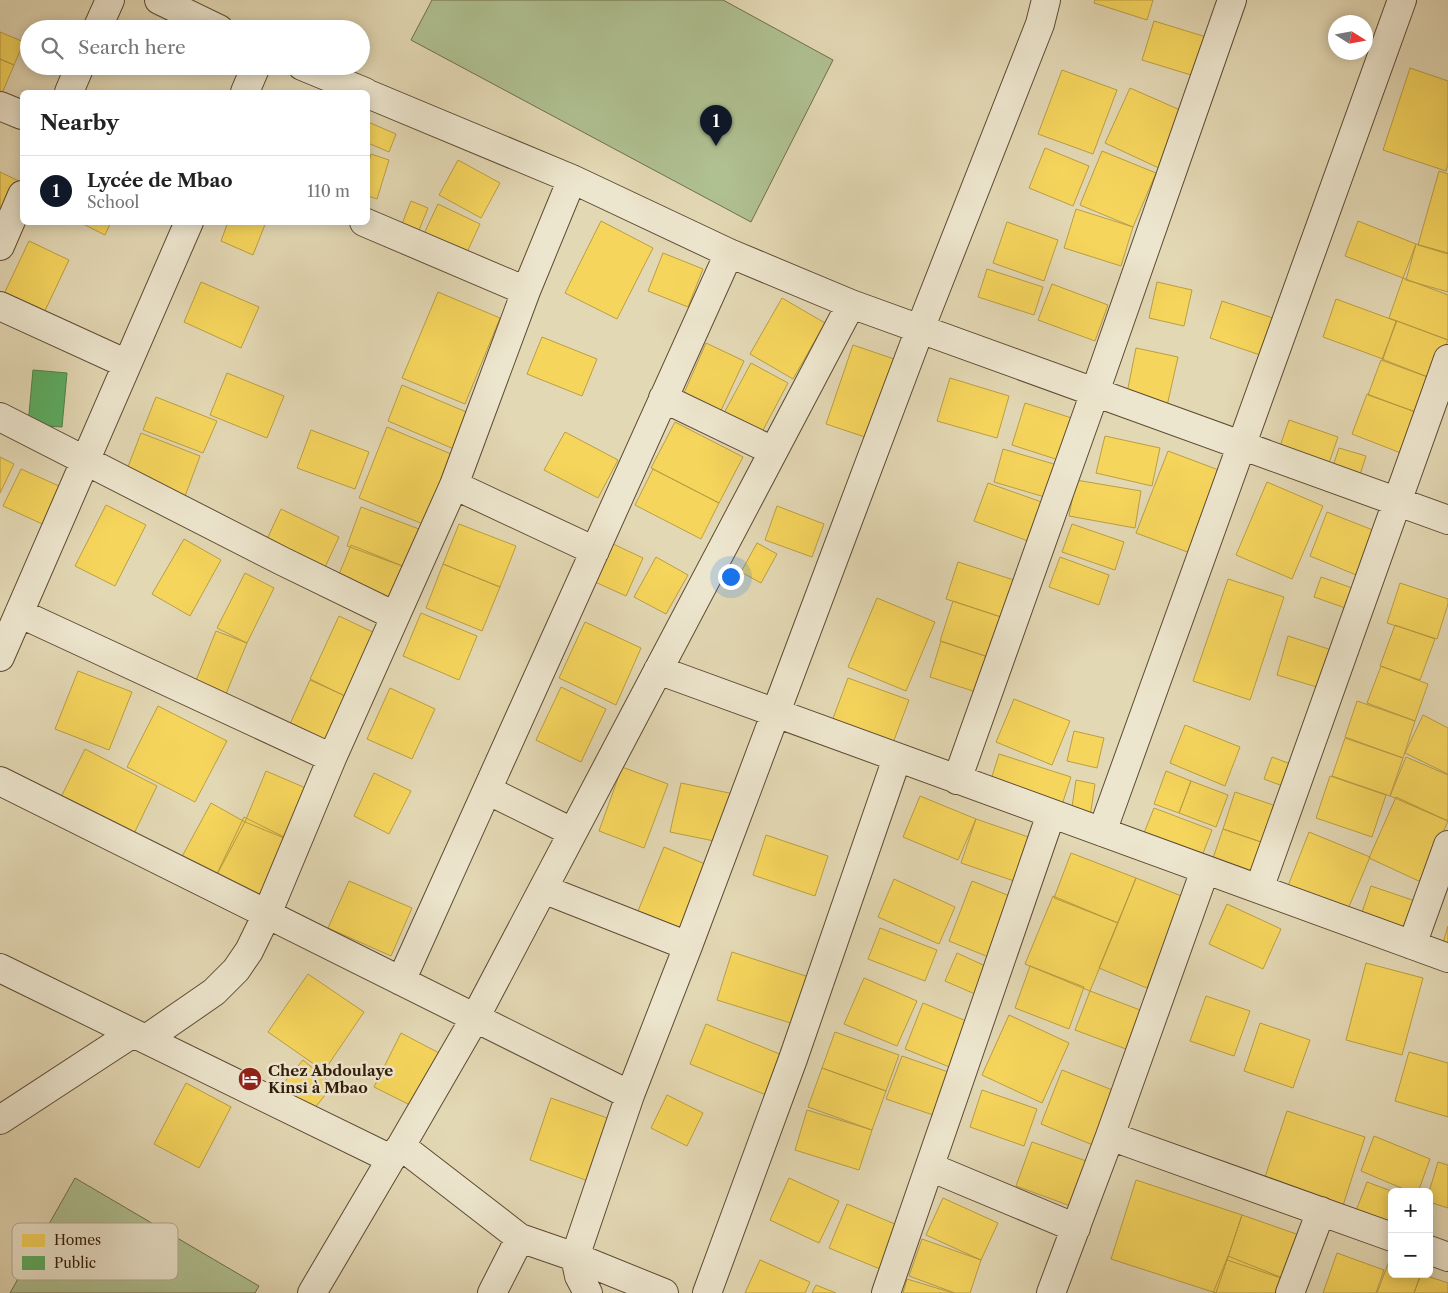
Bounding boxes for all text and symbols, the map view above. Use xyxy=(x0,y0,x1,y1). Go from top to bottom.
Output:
north arrow xyxy=(1328,15,1373,60)
search box xyxy=(20,20,370,75)
icon: search xyxy=(38,34,66,62)
text: Search here xyxy=(78,36,186,59)
pin: 1 xyxy=(700,105,732,146)
text: Nearby xyxy=(40,110,119,135)
text: Lycée de Mbao xyxy=(87,169,233,192)
text: 1 xyxy=(52,181,60,201)
text: 110 m xyxy=(307,181,350,201)
text: School xyxy=(87,192,139,212)
your location xyxy=(718,564,744,590)
place label: Chez Abdoulaye Kinsi à Mbao xyxy=(268,1061,393,1097)
hotel icon: Chez Abdoulaye Kinsi à Mbao xyxy=(237,1066,263,1092)
map controls xyxy=(1388,1188,1433,1278)
button: + xyxy=(1388,1188,1433,1233)
legend xyxy=(12,1223,178,1280)
text: Homes xyxy=(54,1231,101,1249)
button: − xyxy=(1388,1233,1433,1278)
text: Public xyxy=(54,1254,96,1272)

